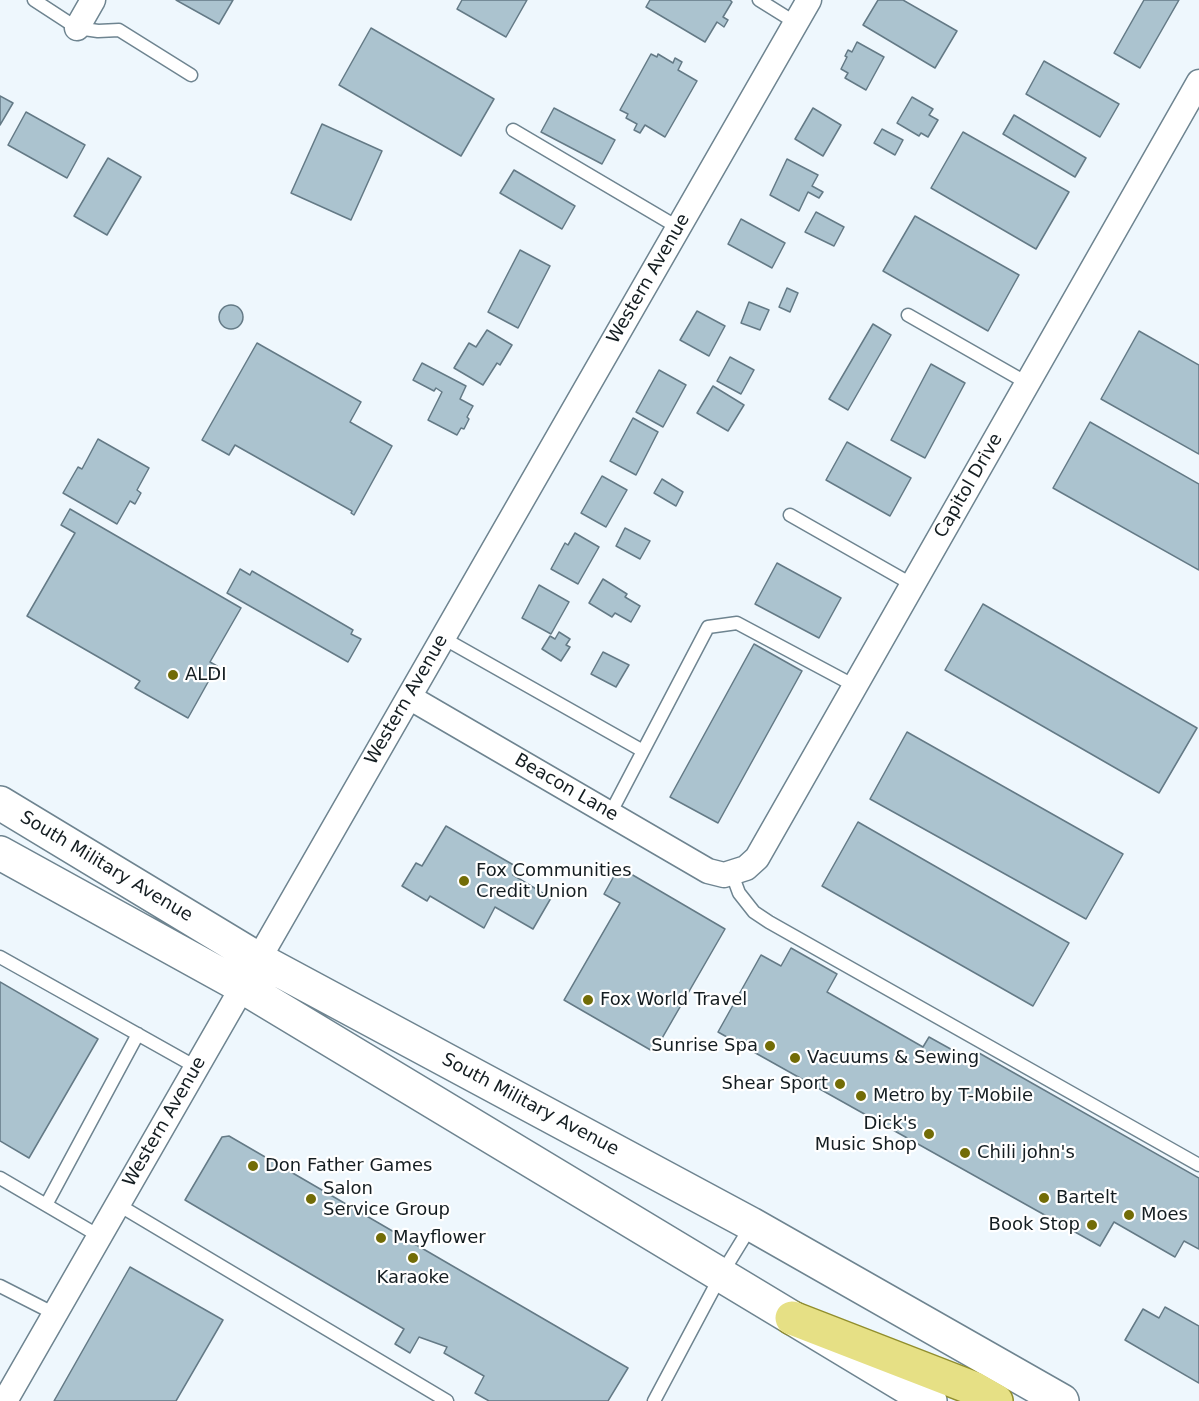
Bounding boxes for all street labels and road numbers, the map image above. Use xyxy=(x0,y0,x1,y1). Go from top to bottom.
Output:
street label: Western Avenue xyxy=(603,210,695,348)
street label: Capitol Drive xyxy=(930,430,1008,542)
street label: Western Avenue xyxy=(361,631,453,769)
street label: Beacon Lane xyxy=(510,750,622,826)
street label: South Military Avenue xyxy=(16,807,196,927)
street label: South Military Avenue xyxy=(438,1049,622,1161)
street label: Western Avenue xyxy=(119,1053,211,1191)

